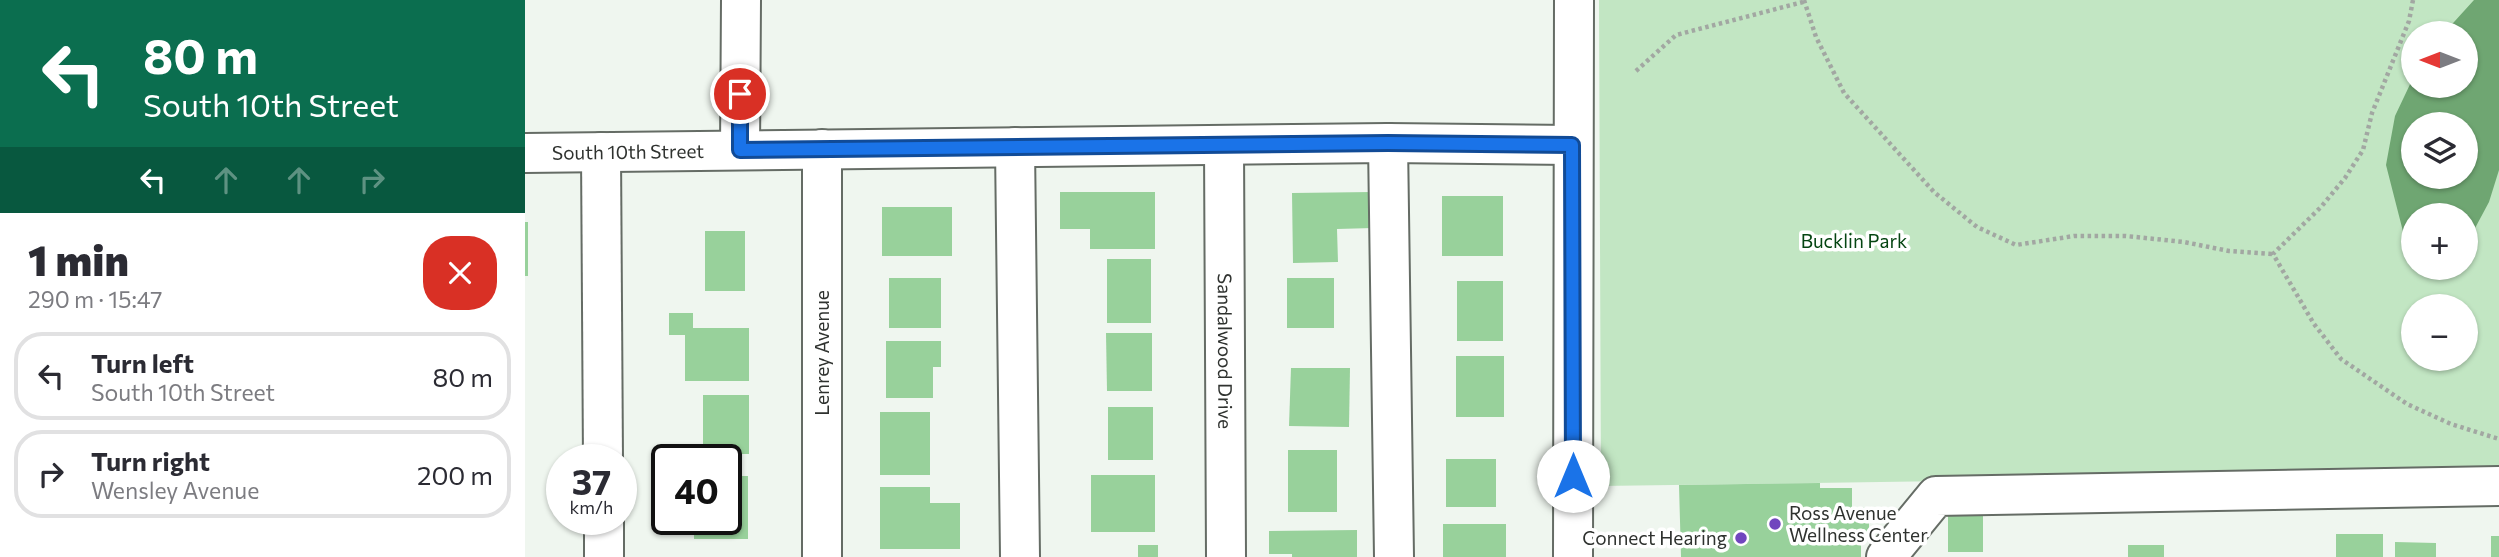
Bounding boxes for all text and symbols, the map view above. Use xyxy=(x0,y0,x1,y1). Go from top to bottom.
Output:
north arrow xyxy=(2401,21,2478,98)
map controls xyxy=(2401,21,2478,371)
text: 80 m xyxy=(143,24,258,84)
icon: left xyxy=(28,28,119,119)
pin xyxy=(710,64,770,124)
icon: arrive xyxy=(721,75,759,113)
text: South 10th Street xyxy=(143,84,399,124)
button: layers xyxy=(2401,112,2478,189)
street label: South 10th Street xyxy=(552,139,704,164)
icon: left xyxy=(134,161,172,199)
icon: ahead xyxy=(207,161,245,199)
icon: ahead xyxy=(280,161,318,199)
icon: right xyxy=(353,161,391,199)
button: + xyxy=(2401,203,2478,280)
park label: Bucklin Park xyxy=(1801,229,1907,252)
text: 1 min xyxy=(28,233,129,285)
button: close xyxy=(423,236,497,310)
street label: Sandalwood Drive xyxy=(1214,273,1237,429)
text: 290 m · 15:47 xyxy=(28,285,162,313)
street label: Lenrey Avenue xyxy=(810,290,833,416)
button: − xyxy=(2401,294,2478,371)
text: Turn left xyxy=(91,347,194,378)
icon: left xyxy=(32,357,70,395)
text: 80 m xyxy=(433,361,493,392)
text: South 10th Street xyxy=(91,378,275,406)
position arrow xyxy=(1536,439,1610,513)
speed limit sign: 40 xyxy=(651,444,742,535)
text: Turn right xyxy=(91,445,210,476)
icon: right xyxy=(32,455,70,493)
text: 200 m xyxy=(417,459,493,490)
text: 37 xyxy=(572,459,611,502)
text: Wensley Avenue xyxy=(91,476,259,504)
text: km/h xyxy=(570,496,613,518)
place label: Ross Avenue Wellness Center xyxy=(1789,501,1928,546)
marker: Ross Avenue Wellness Center xyxy=(1767,516,1783,532)
place label: Connect Hearing xyxy=(1582,526,1727,549)
marker: Connect Hearing xyxy=(1733,530,1749,546)

